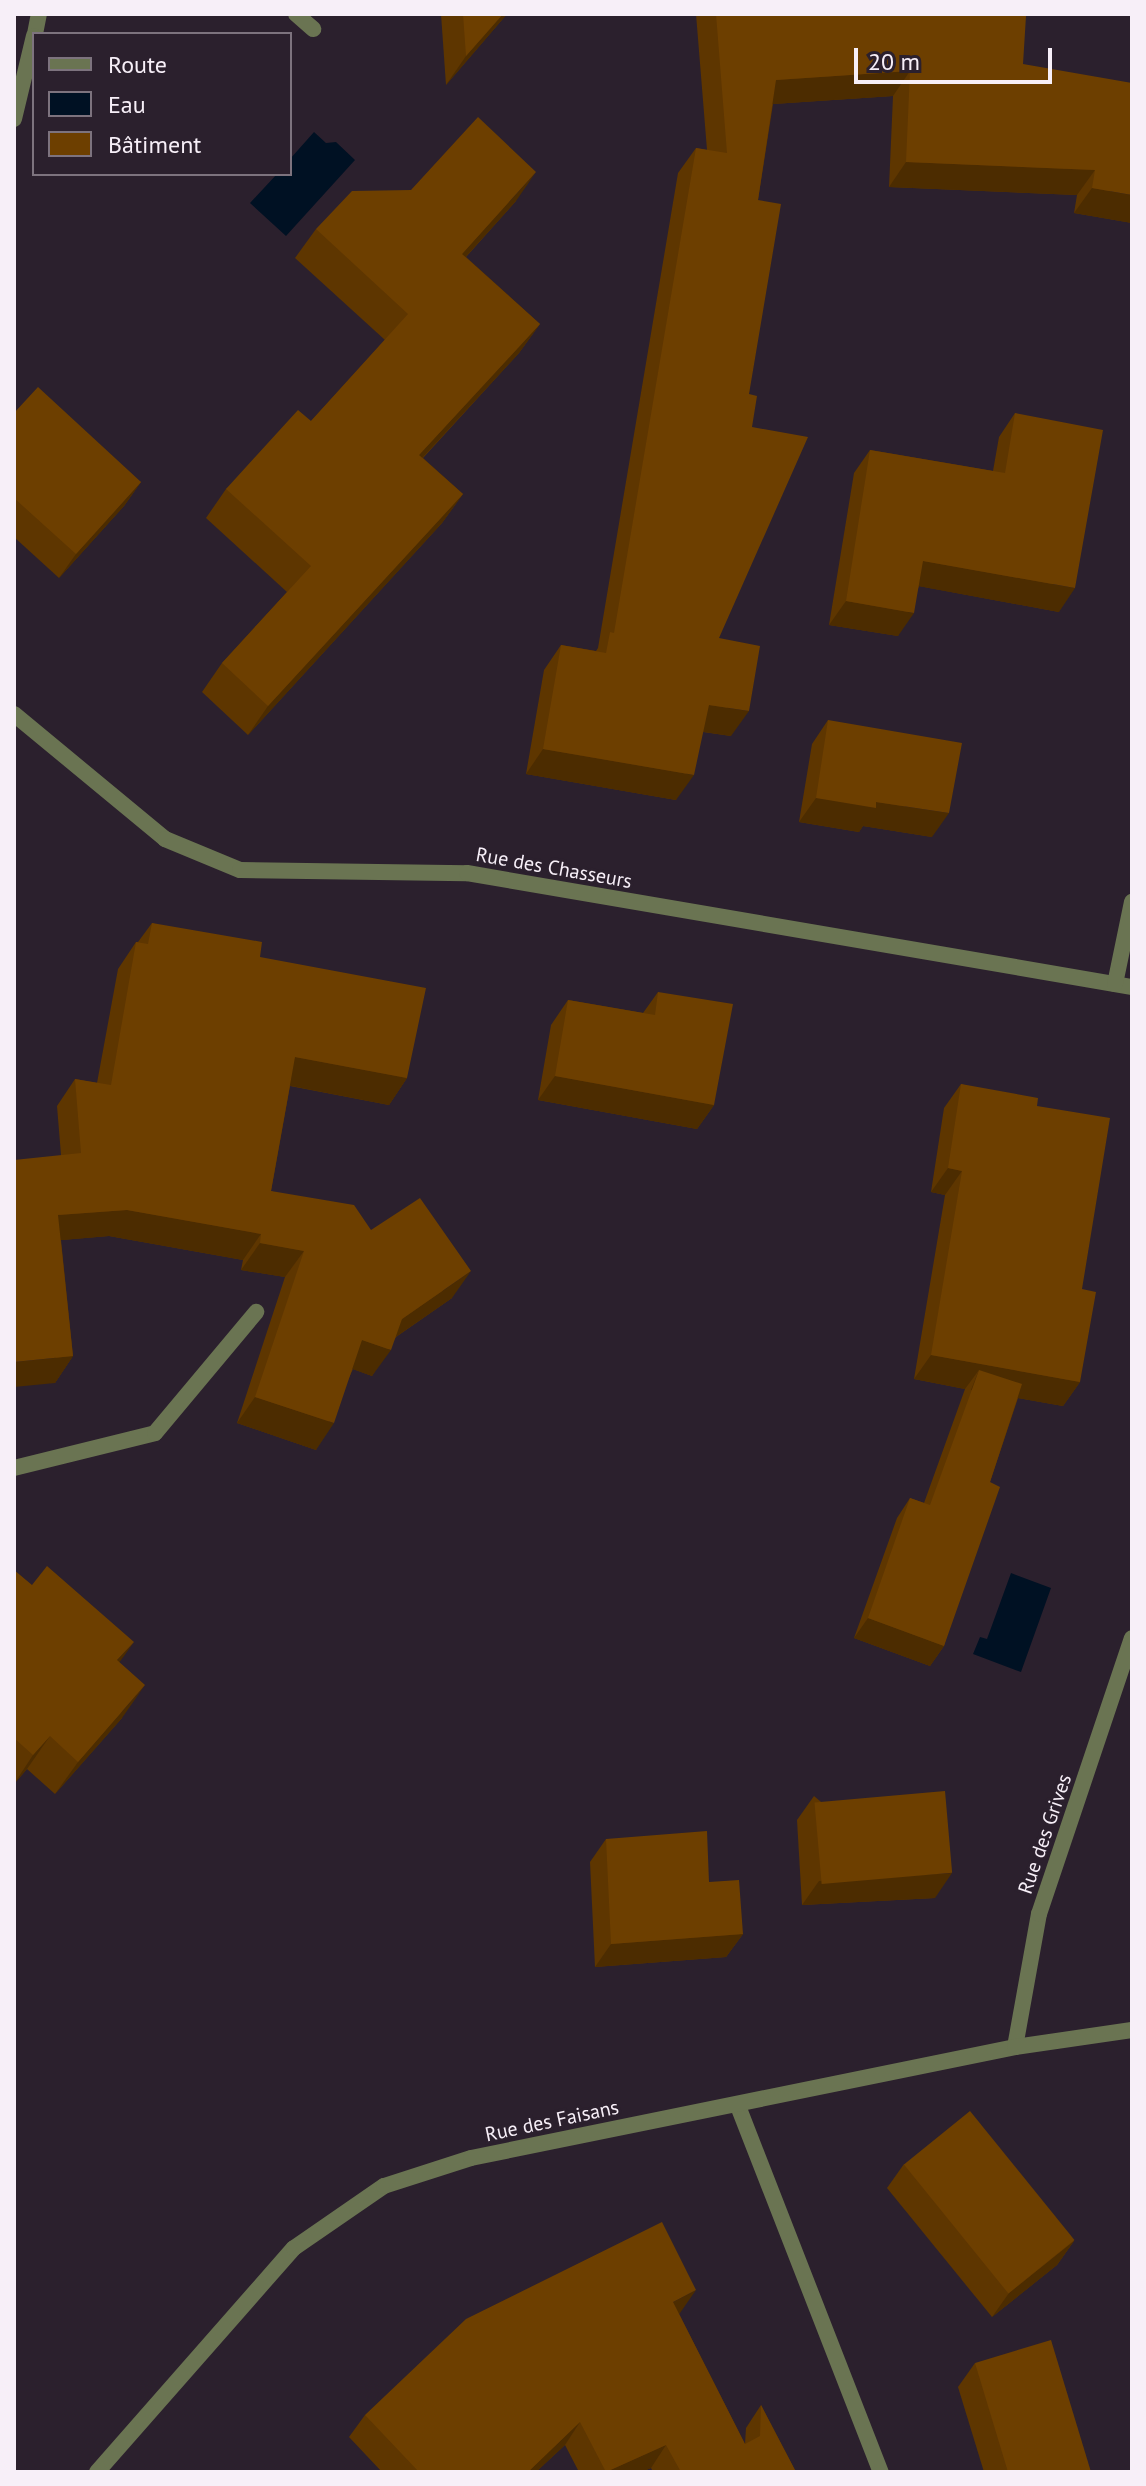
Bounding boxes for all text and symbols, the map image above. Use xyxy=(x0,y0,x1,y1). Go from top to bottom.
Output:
legend xyxy=(32,32,292,176)
scale bar xyxy=(858,32,1056,82)
text: 20 m xyxy=(868,46,920,77)
text: Route xyxy=(108,49,167,80)
text: Eau xyxy=(108,89,146,120)
text: Bâtiment xyxy=(108,129,201,160)
street label: Rue des Chasseurs xyxy=(474,842,634,894)
street label: Rue des Grives xyxy=(1013,1771,1077,1897)
street label: Rue des Faisans xyxy=(483,2095,621,2147)

